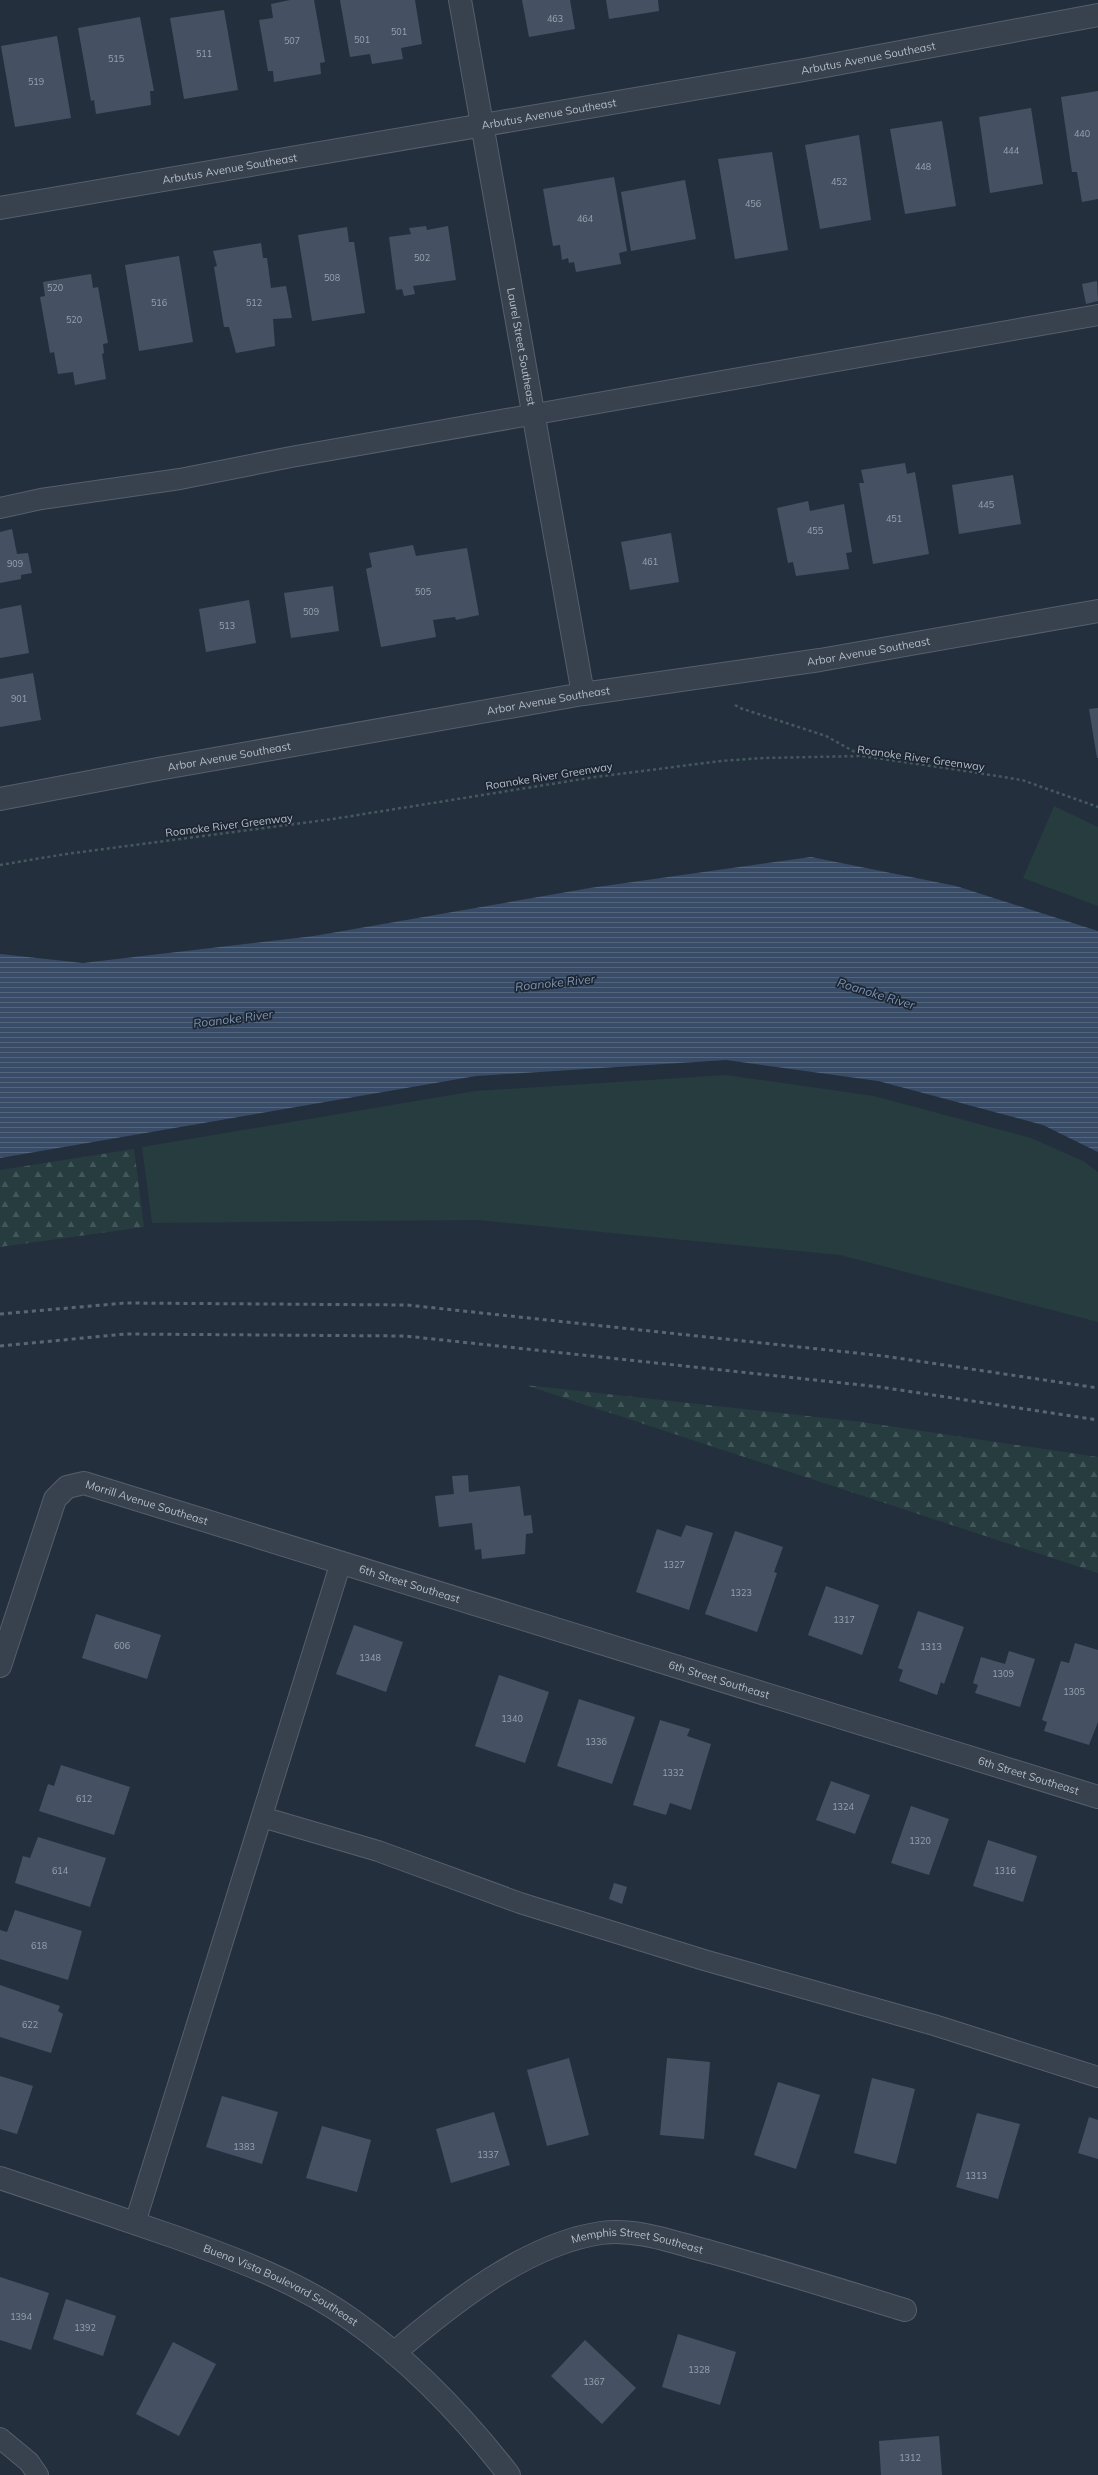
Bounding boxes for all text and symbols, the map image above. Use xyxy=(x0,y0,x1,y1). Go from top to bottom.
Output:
house number: 463 xyxy=(547,13,563,24)
house number: 501 xyxy=(391,26,407,37)
house number: 501 xyxy=(354,34,370,45)
house number: 507 xyxy=(284,35,300,46)
street label: Arbutus Avenue Southeast xyxy=(800,39,937,77)
house number: 511 xyxy=(196,48,212,59)
house number: 515 xyxy=(108,53,125,64)
house number: 519 xyxy=(28,76,44,87)
street label: Arbutus Avenue Southeast xyxy=(481,95,618,132)
house number: 440 xyxy=(1074,128,1090,139)
house number: 444 xyxy=(1003,145,1020,156)
street label: Arbutus Avenue Southeast xyxy=(161,150,298,187)
house number: 448 xyxy=(915,161,931,172)
house number: 452 xyxy=(831,176,847,187)
house number: 456 xyxy=(745,198,761,209)
house number: 464 xyxy=(577,213,594,224)
house number: 502 xyxy=(414,252,430,263)
house number: 508 xyxy=(324,272,340,283)
house number: 520 xyxy=(47,282,63,293)
street label: Laurel Street Southeast xyxy=(504,287,539,407)
house number: 516 xyxy=(151,297,167,308)
house number: 512 xyxy=(246,297,262,308)
house number: 520 xyxy=(66,314,82,325)
house number: 445 xyxy=(978,499,995,510)
house number: 451 xyxy=(886,513,902,524)
house number: 455 xyxy=(807,525,824,536)
house number: 461 xyxy=(642,556,658,567)
house number: 909 xyxy=(7,558,23,569)
house number: 505 xyxy=(415,586,432,597)
house number: 509 xyxy=(303,606,319,617)
house number: 513 xyxy=(219,620,235,631)
street label: Arbor Avenue Southeast xyxy=(806,634,931,669)
street label: Arbor Avenue Southeast xyxy=(486,683,611,718)
house number: 901 xyxy=(11,693,27,704)
street label: Arbor Avenue Southeast xyxy=(166,739,292,774)
street label: Roanoke River Greenway xyxy=(856,742,986,774)
street label: Roanoke River Greenway xyxy=(484,759,614,793)
street label: Roanoke River Greenway xyxy=(164,810,294,840)
water label: Roanoke River xyxy=(514,971,596,994)
water label: Roanoke River xyxy=(836,975,917,1013)
water label: Roanoke River xyxy=(192,1006,274,1031)
street label: Morrill Avenue Southeast xyxy=(84,1477,210,1528)
house number: 1327 xyxy=(663,1559,685,1570)
street label: 6th Street Southeast xyxy=(357,1562,462,1606)
house number: 1323 xyxy=(730,1587,752,1598)
house number: 1317 xyxy=(833,1614,855,1625)
house number: 606 xyxy=(114,1640,130,1651)
house number: 1313 xyxy=(920,1641,942,1652)
house number: 1348 xyxy=(359,1652,381,1663)
street label: 6th Street Southeast xyxy=(667,1657,771,1702)
house number: 1309 xyxy=(992,1668,1014,1679)
house number: 1305 xyxy=(1063,1686,1085,1697)
house number: 1340 xyxy=(501,1713,523,1724)
house number: 1336 xyxy=(585,1736,607,1747)
street label: 6th Street Southeast xyxy=(976,1753,1081,1798)
house number: 1332 xyxy=(662,1767,684,1778)
house number: 612 xyxy=(76,1793,92,1804)
house number: 1324 xyxy=(832,1801,854,1812)
house number: 1320 xyxy=(909,1835,931,1846)
house number: 614 xyxy=(52,1865,69,1876)
house number: 1316 xyxy=(994,1865,1016,1876)
house number: 618 xyxy=(31,1940,47,1951)
house number: 622 xyxy=(22,2019,38,2030)
house number: 1383 xyxy=(233,2141,255,2152)
house number: 1337 xyxy=(477,2149,499,2160)
house number: 1313 xyxy=(965,2170,987,2181)
street label: Memphis Street Southeast xyxy=(570,2225,705,2257)
street label: Buena Vista Boulevard Southeast xyxy=(202,2241,361,2329)
house number: 1394 xyxy=(10,2311,32,2322)
house number: 1392 xyxy=(74,2322,96,2333)
house number: 1328 xyxy=(688,2364,710,2375)
house number: 1367 xyxy=(583,2376,605,2387)
house number: 1312 xyxy=(899,2452,921,2463)

